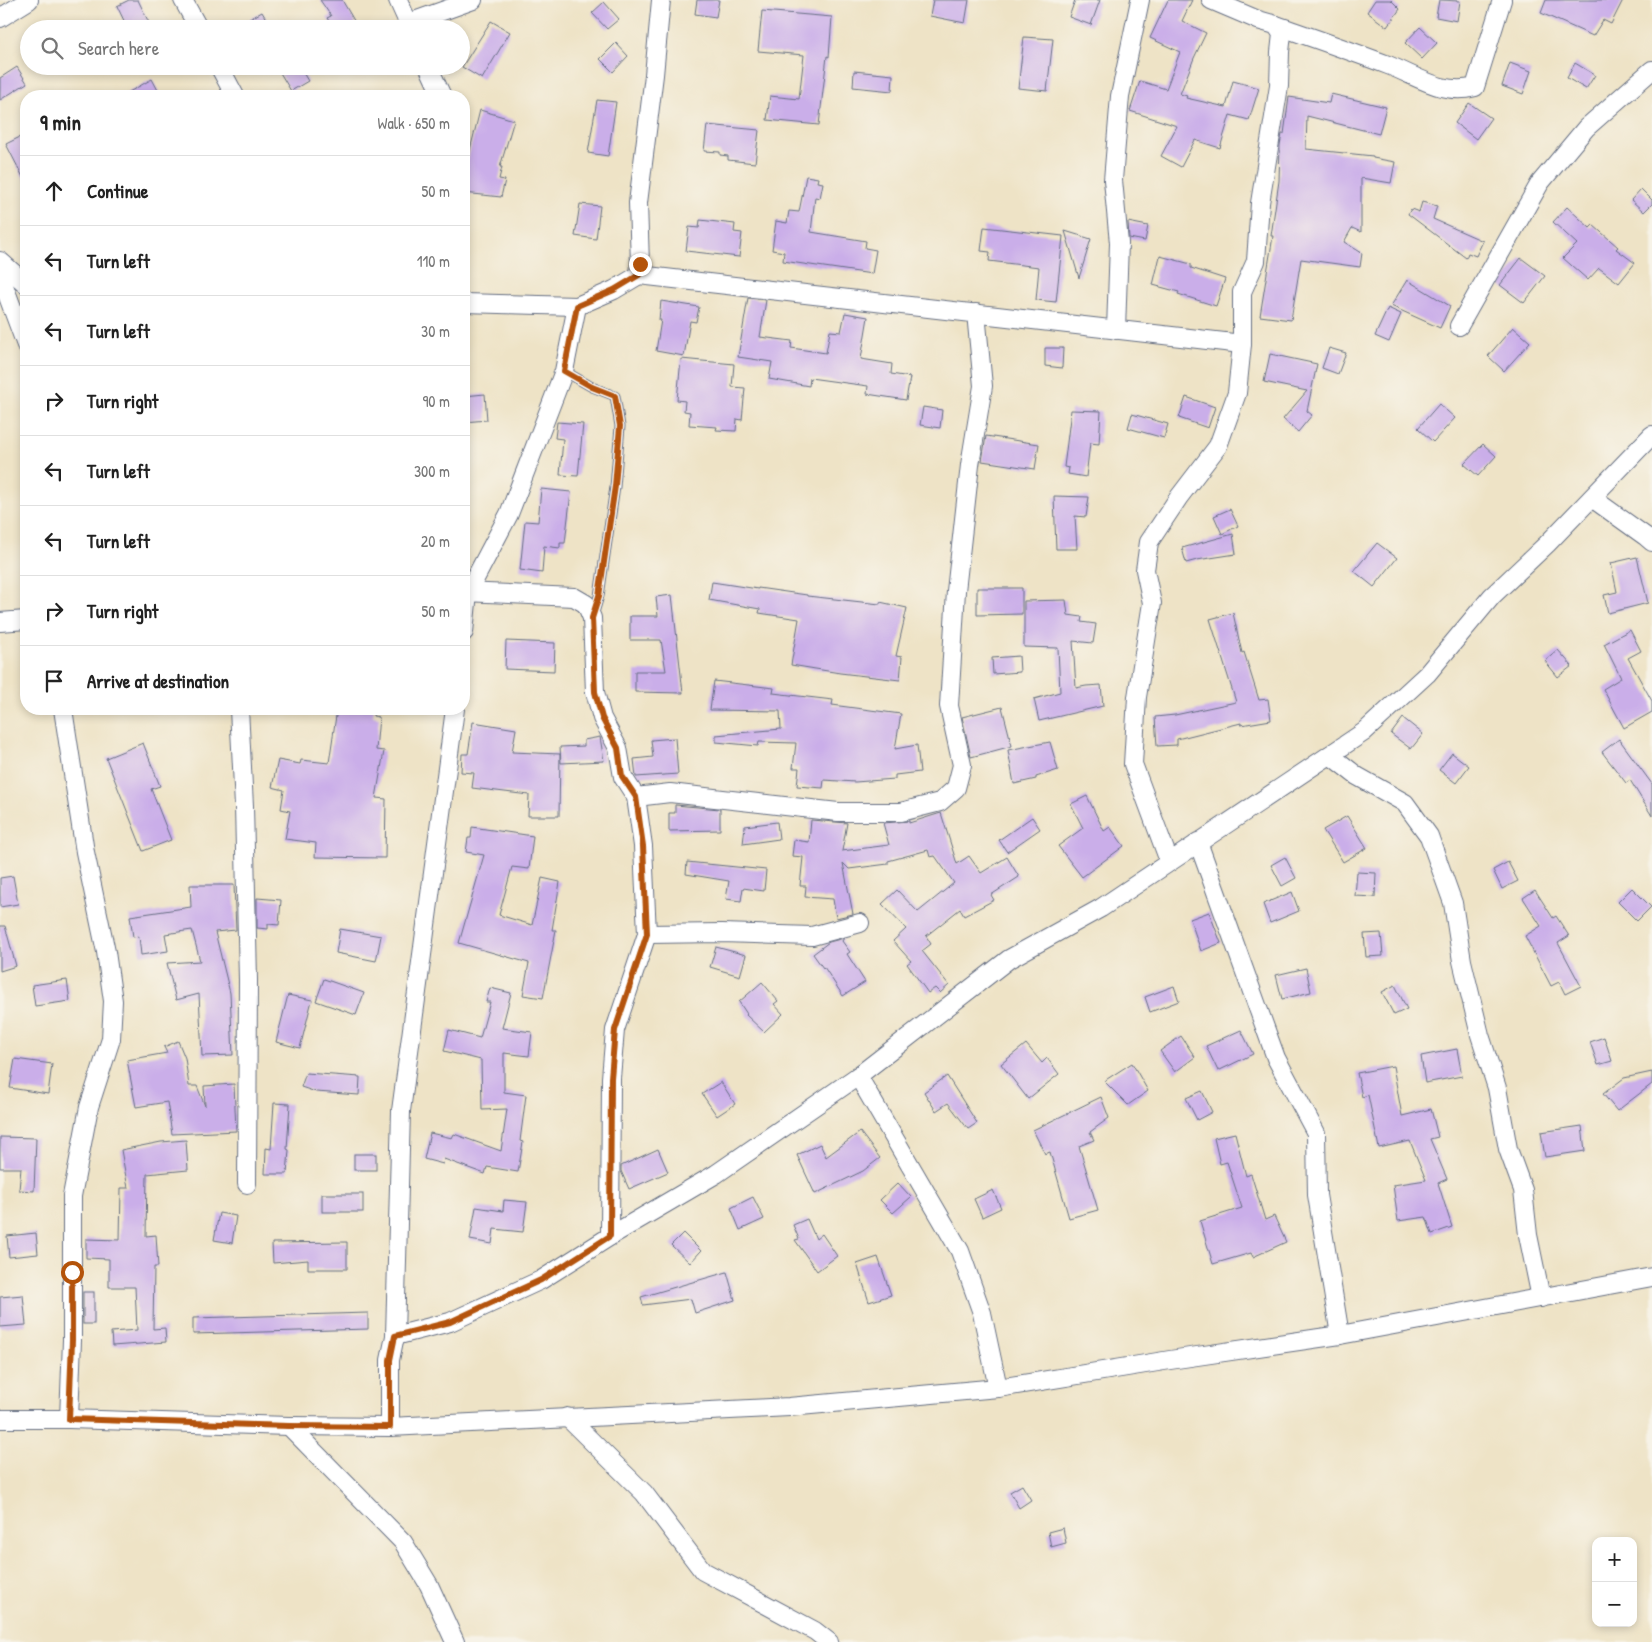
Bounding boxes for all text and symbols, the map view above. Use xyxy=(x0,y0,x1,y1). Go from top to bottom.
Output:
search box xyxy=(20,20,470,75)
icon: search xyxy=(38,34,66,62)
text: Search here xyxy=(78,35,159,61)
text: 9 min xyxy=(40,108,81,137)
text: Walk · 650 m xyxy=(378,112,450,134)
icon: ahead xyxy=(40,177,68,205)
text: Continue xyxy=(87,178,148,204)
text: 50 m xyxy=(422,180,450,202)
icon: left xyxy=(40,247,68,275)
text: Turn left xyxy=(87,248,150,274)
text: 110 m xyxy=(417,250,450,272)
route end xyxy=(629,253,652,276)
icon: left xyxy=(40,317,68,345)
text: Turn left xyxy=(87,318,150,344)
text: 30 m xyxy=(421,320,450,342)
icon: right xyxy=(40,387,68,415)
text: Turn right xyxy=(87,388,158,414)
text: 90 m xyxy=(422,390,450,412)
icon: left xyxy=(40,457,68,485)
text: Turn left xyxy=(87,458,150,484)
text: 300 m xyxy=(414,460,450,482)
icon: left xyxy=(40,527,68,555)
text: Turn left xyxy=(87,528,150,554)
text: 20 m xyxy=(421,530,450,552)
icon: right xyxy=(40,597,68,625)
text: Turn right xyxy=(87,598,158,624)
text: 50 m xyxy=(422,600,450,622)
icon: arrive xyxy=(40,667,68,695)
text: Arrive at destination xyxy=(87,668,229,694)
route start xyxy=(61,1261,84,1284)
map controls xyxy=(1592,1537,1637,1627)
button: + xyxy=(1592,1537,1637,1582)
button: − xyxy=(1592,1582,1637,1627)

